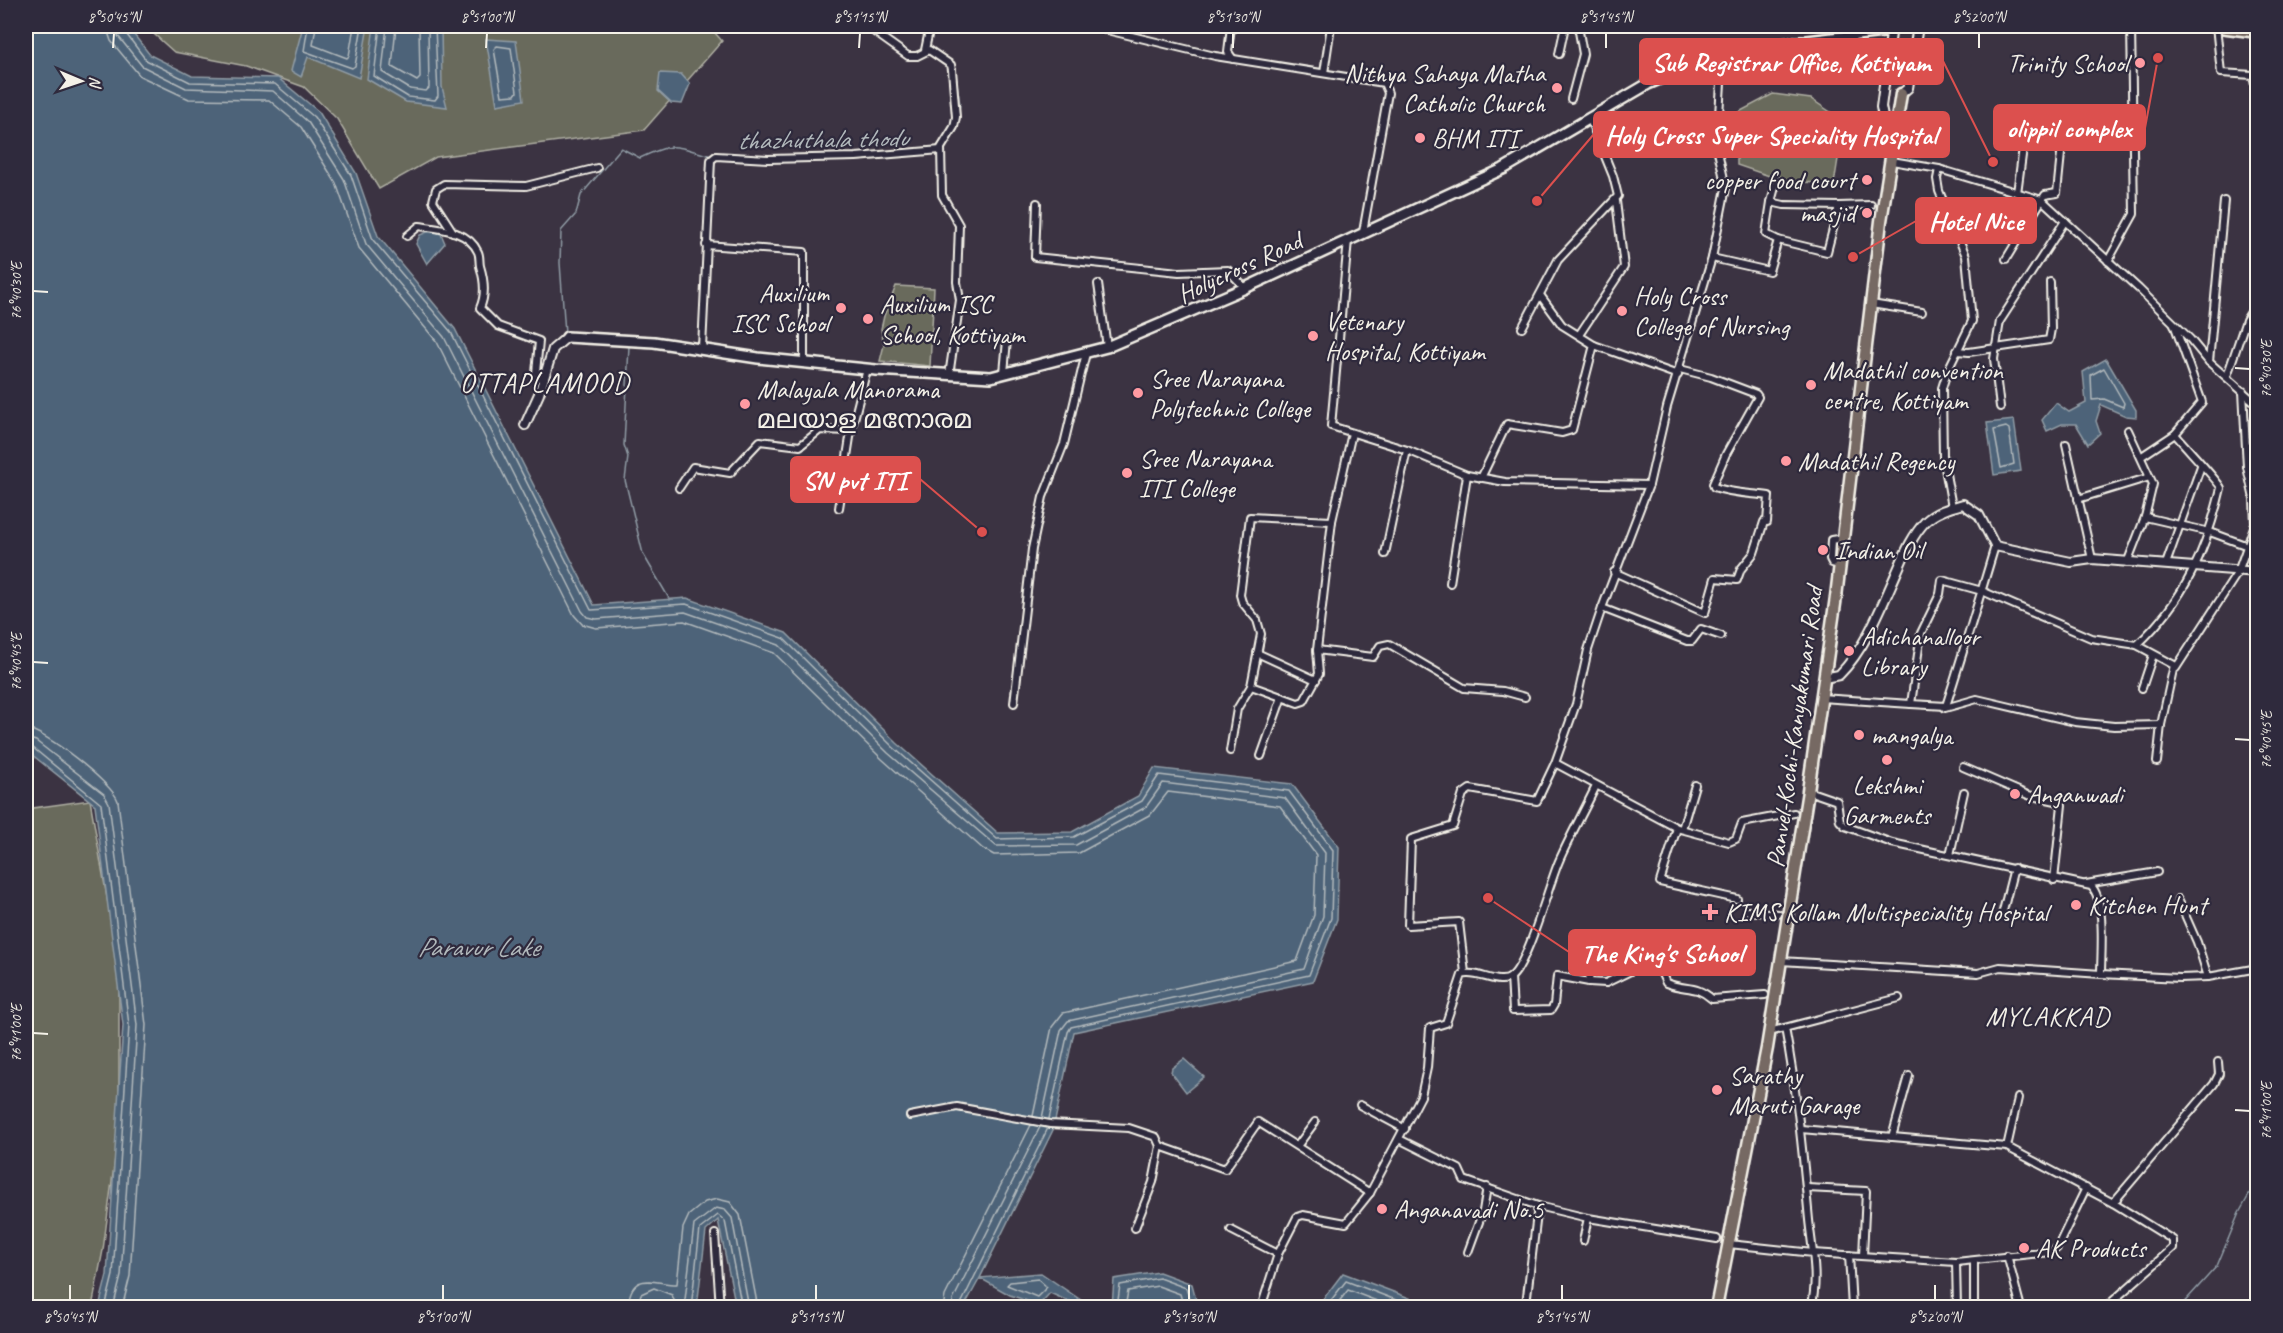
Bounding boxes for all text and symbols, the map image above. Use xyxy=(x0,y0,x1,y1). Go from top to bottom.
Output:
text: 8°50'45"N xyxy=(88,8,143,27)
text: 8°51'00"N xyxy=(461,8,516,27)
text: 8°51'15"N xyxy=(834,8,889,27)
text: 8°51'30"N xyxy=(1207,8,1262,27)
text: 8°51'45"N xyxy=(1580,8,1635,27)
text: 8°52'00"N xyxy=(1953,8,2008,27)
callout: Sub Registrar Office, Kottiyam xyxy=(1640,39,1943,84)
text: Sub Registrar Office, Kottiyam xyxy=(1652,45,1933,79)
place label: Trinity School xyxy=(2007,47,2133,80)
north arrow xyxy=(51,51,111,111)
marker: Trinity School xyxy=(2133,56,2147,70)
place label: Nithya Sahaya Matha Catholic Church xyxy=(1344,57,1547,120)
text: N xyxy=(85,76,105,90)
marker: Nithya Sahaya Matha Catholic Church xyxy=(1550,81,1564,95)
callout: olippil complex xyxy=(1994,105,2145,150)
text: olippil complex xyxy=(2006,111,2134,145)
callout: Holy Cross Super Speciality Hospital xyxy=(1594,112,1949,157)
text: Holy Cross Super Speciality Hospital xyxy=(1605,118,1942,152)
water label: thazhuthala thodu xyxy=(736,120,912,157)
place label: BHM ITI xyxy=(1432,122,1524,155)
marker: BHM ITI xyxy=(1413,131,1427,145)
place label: copper food court xyxy=(1704,164,1858,197)
marker: copper food court xyxy=(1860,173,1874,187)
place label: masjid xyxy=(1800,197,1859,230)
callout: Hotel Nice xyxy=(1916,198,2036,243)
text: Hotel Nice xyxy=(1929,204,2026,238)
marker: masjid xyxy=(1860,206,1874,220)
street label: Holycross Road xyxy=(1172,223,1310,311)
text: 76°40'30"E xyxy=(7,260,26,320)
place label: Auxilium ISC School xyxy=(731,277,834,340)
place label: Holy Cross College of Nursing xyxy=(1634,280,1791,343)
place label: Auxilium ISC School, Kottiyam xyxy=(880,288,1027,351)
marker: Auxilium ISC School xyxy=(834,301,848,315)
marker: Holy Cross College of Nursing xyxy=(1615,304,1629,318)
place label: Vetenary Hospital, Kottiyam xyxy=(1325,305,1487,368)
marker: Auxilium ISC School, Kottiyam xyxy=(861,312,875,326)
marker: Vetenary Hospital, Kottiyam xyxy=(1306,329,1320,343)
text: 76°40'30"E xyxy=(2257,338,2276,398)
place label: Madathil convention centre, Kottiyam xyxy=(1823,354,2004,417)
place label: Sree Narayana Polytechnic College xyxy=(1150,362,1312,425)
district label: OTTAPLAMOOD xyxy=(460,365,632,400)
place label: Malayala Manorama മലയാള മനോരമ xyxy=(757,373,972,436)
marker: Madathil convention centre, Kottiyam xyxy=(1804,378,1818,392)
marker: Sree Narayana Polytechnic College xyxy=(1131,386,1145,400)
marker: Malayala Manorama മലയാള മനോരമ xyxy=(738,397,752,411)
place label: Sree Narayana ITI College xyxy=(1139,442,1274,505)
place label: Madathil Regency xyxy=(1798,445,1956,478)
marker: Madathil Regency xyxy=(1779,454,1793,468)
callout: SN pvt ITI xyxy=(791,457,920,502)
text: SN pvt ITI xyxy=(803,463,913,497)
marker: Sree Narayana ITI College xyxy=(1120,466,1134,480)
place label: Indian Oil xyxy=(1835,534,1927,567)
marker: Indian Oil xyxy=(1816,543,1830,557)
street label: Panvel-Kochi-Kanyakumari Road xyxy=(1758,581,1831,870)
place label: Adichanalloor Library xyxy=(1861,620,1982,683)
text: 76°40'45"E xyxy=(7,631,26,691)
marker: Adichanalloor Library xyxy=(1842,644,1856,658)
text: 76°40'45"E xyxy=(2257,709,2276,769)
place label: mangalya xyxy=(1871,719,1955,752)
marker: mangalya xyxy=(1852,728,1866,742)
marker: Lekshmi Garments xyxy=(1880,753,1894,767)
place label: Lekshmi Garments xyxy=(1844,769,1933,832)
place label: Anganwadi xyxy=(2027,778,2126,811)
marker: Anganwadi xyxy=(2008,787,2022,801)
place label: Kitchen Hunt xyxy=(2088,889,2210,922)
place label: KIMS Kollam Multispeciality Hospital xyxy=(1724,896,2053,929)
marker: Kitchen Hunt xyxy=(2069,898,2083,912)
marker: KIMS Kollam Multispeciality Hospital xyxy=(1701,903,1719,921)
water label: Paravur Lake xyxy=(418,930,543,964)
callout: The King's School xyxy=(1569,930,1755,975)
text: The King's School xyxy=(1581,936,1748,970)
district label: MYLAKKAD xyxy=(1986,999,2111,1033)
text: 76°41'00"E xyxy=(7,1002,26,1062)
place label: Sarathy Maruti Garage xyxy=(1729,1059,1861,1122)
text: 76°41'00"E xyxy=(2257,1080,2276,1140)
marker: Sarathy Maruti Garage xyxy=(1710,1083,1724,1097)
place label: Anganavadi No.5 xyxy=(1394,1193,1545,1226)
marker: Anganavadi No.5 xyxy=(1375,1202,1389,1216)
place label: AK Products xyxy=(2036,1232,2148,1265)
marker: AK Products xyxy=(2017,1241,2031,1255)
text: 8°50'45"N xyxy=(44,1308,99,1327)
text: 8°51'00"N xyxy=(417,1308,472,1327)
text: 8°51'15"N xyxy=(790,1308,845,1327)
text: 8°51'30"N xyxy=(1163,1308,1218,1327)
text: 8°51'45"N xyxy=(1536,1308,1591,1327)
text: 8°52'00"N xyxy=(1909,1308,1964,1327)

